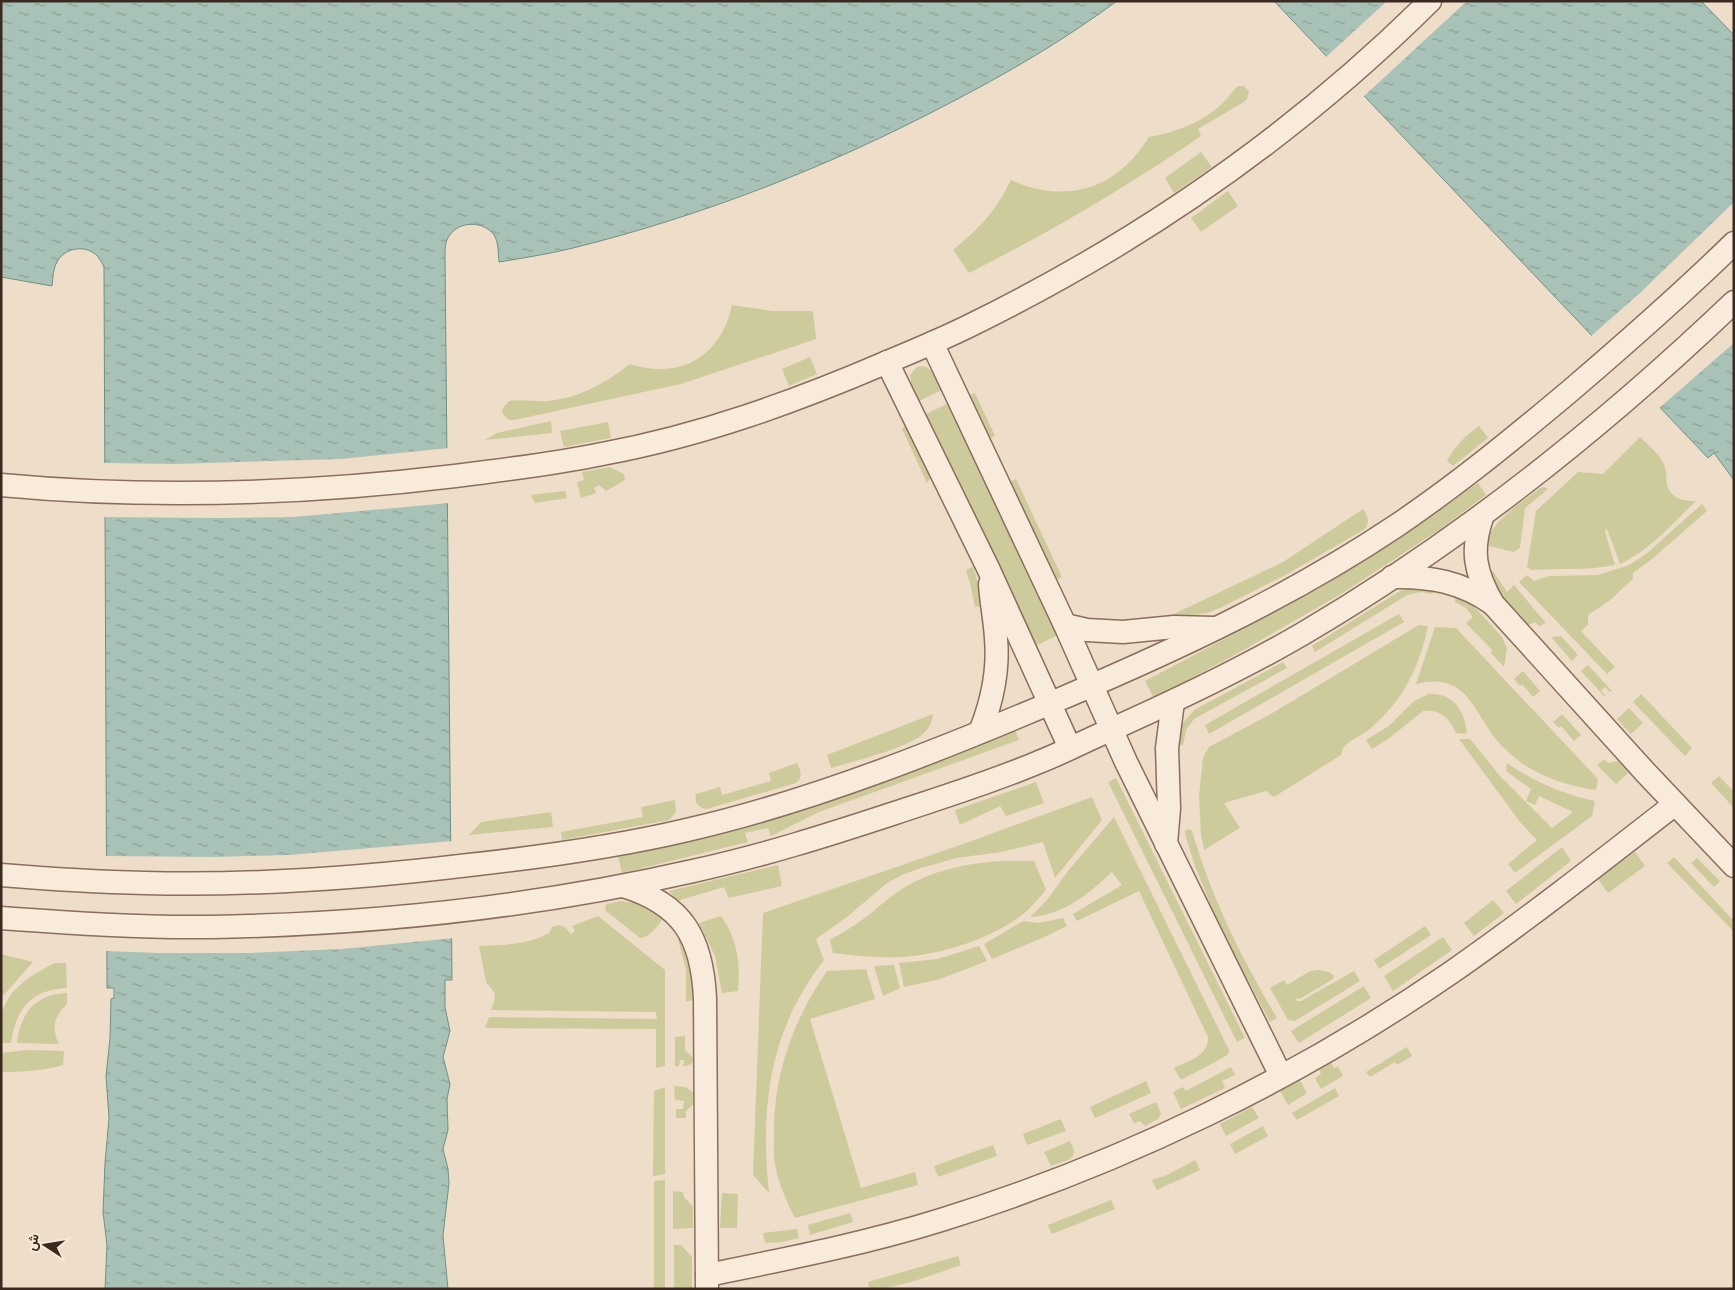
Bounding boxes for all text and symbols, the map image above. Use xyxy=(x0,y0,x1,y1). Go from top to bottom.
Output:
north arrow xyxy=(20,1220,70,1270)
text: ش xyxy=(23,1232,43,1252)

